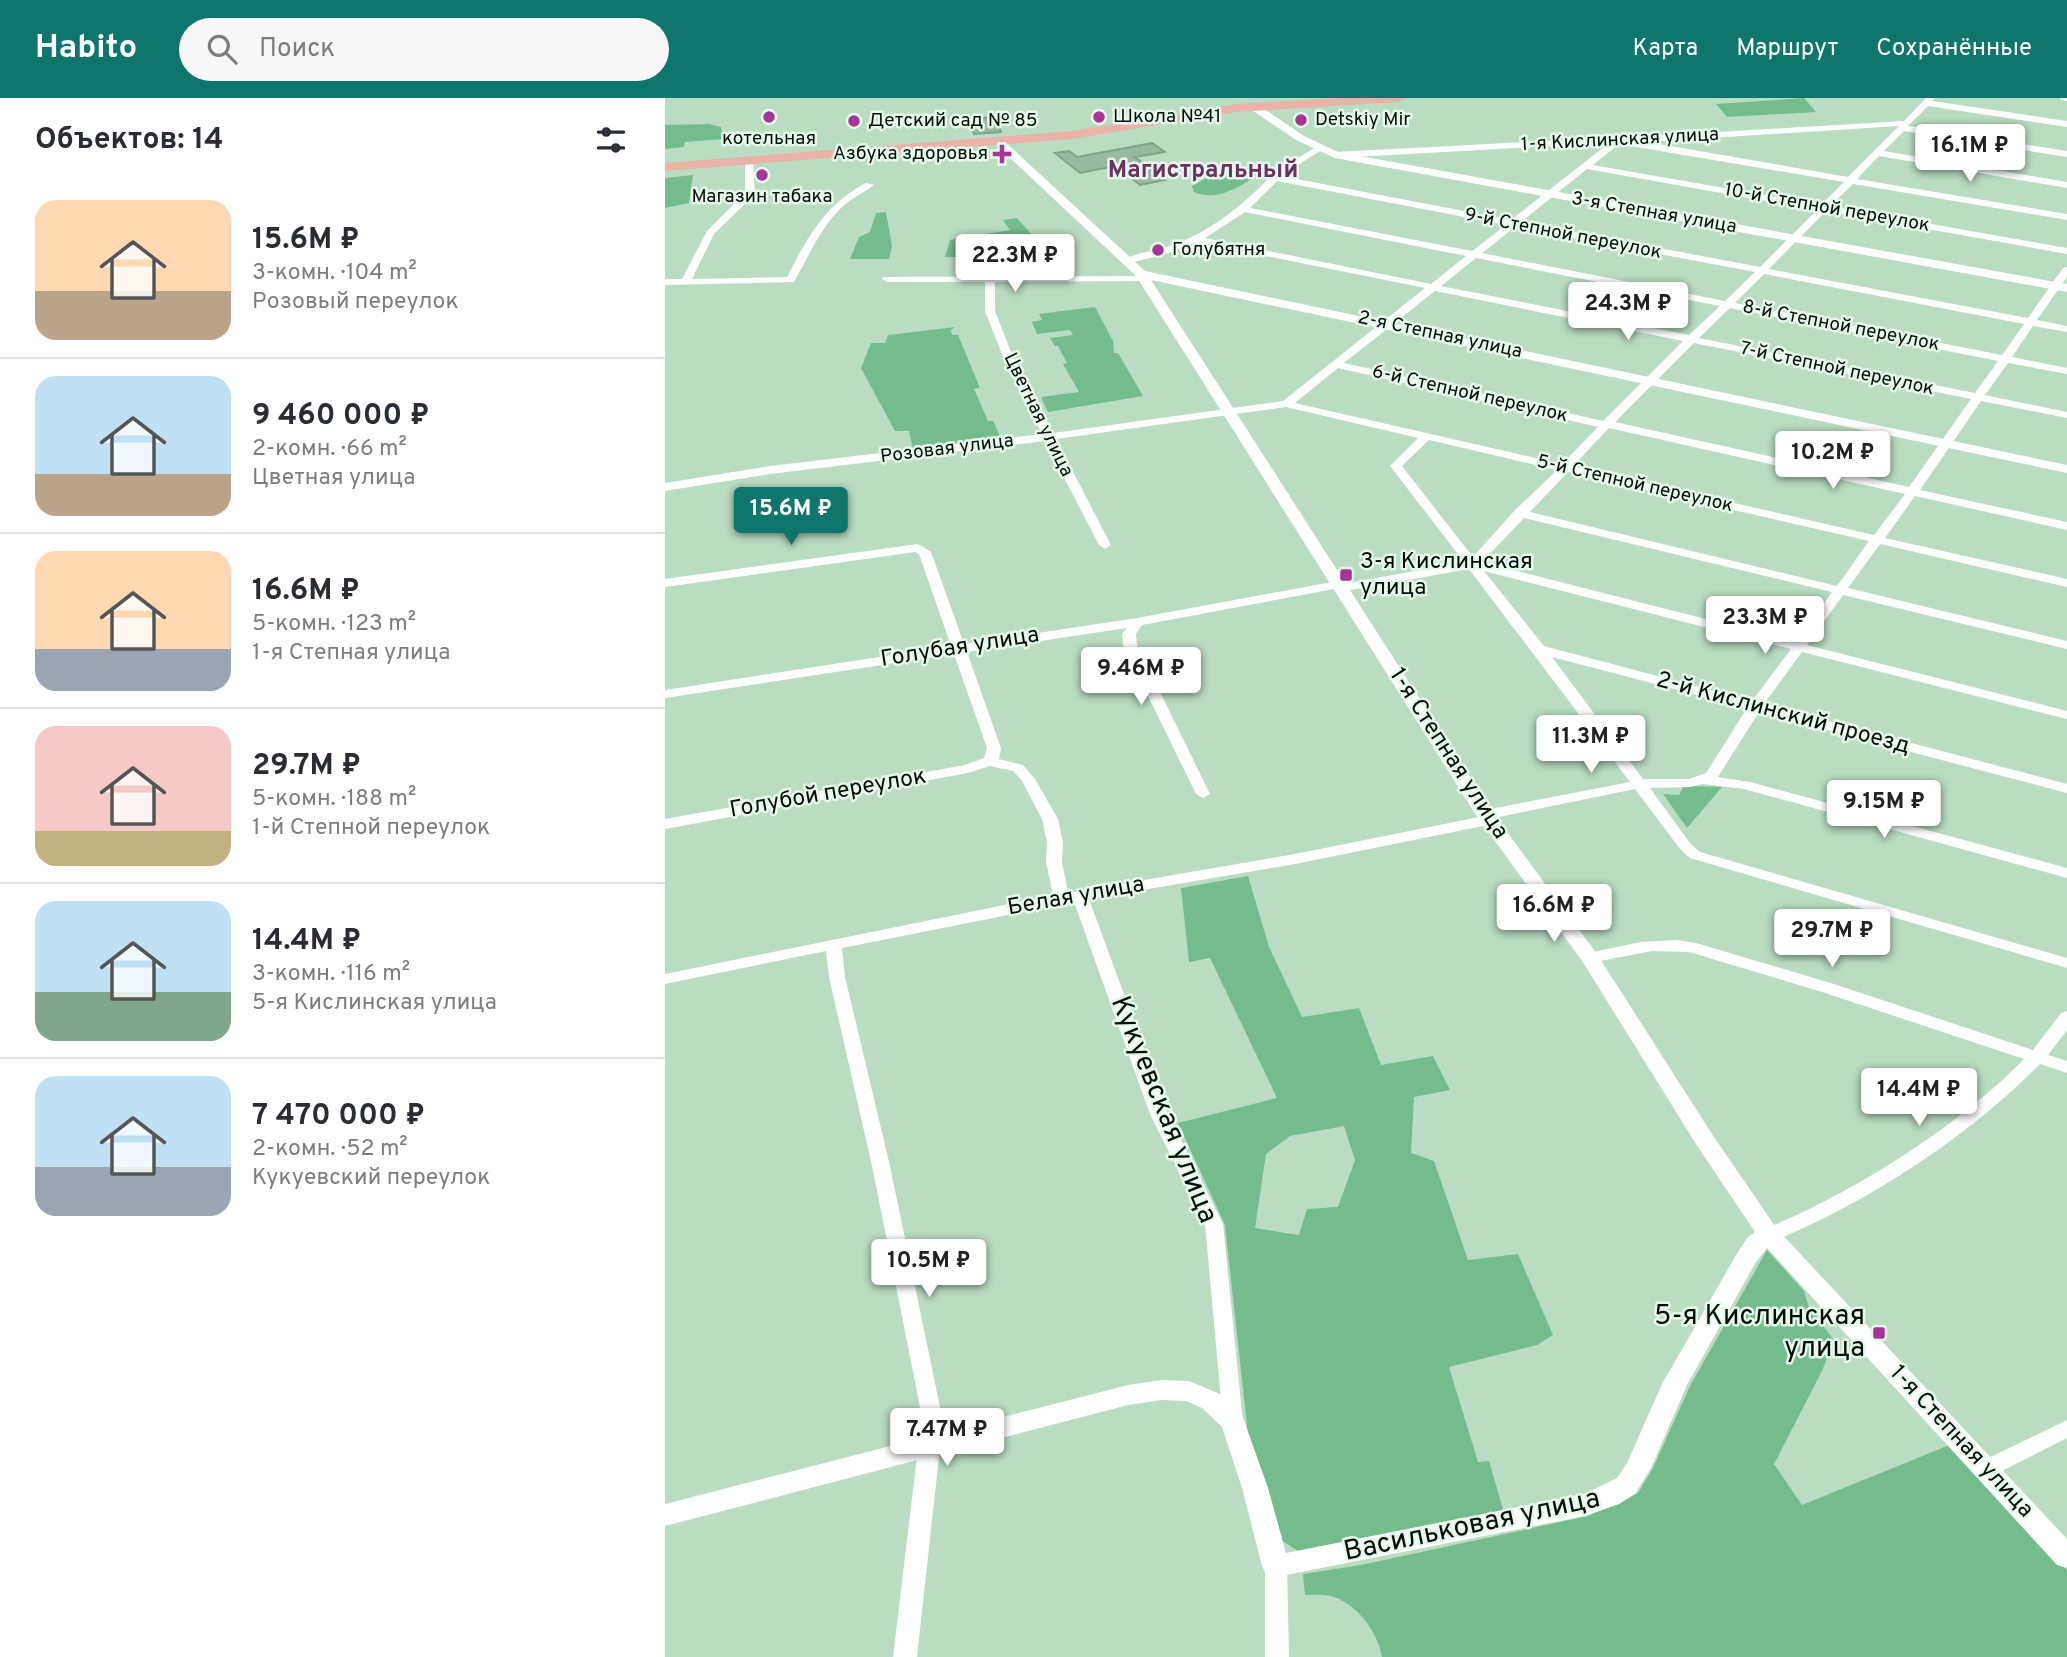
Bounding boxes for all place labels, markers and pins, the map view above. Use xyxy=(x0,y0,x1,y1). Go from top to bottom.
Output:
place label: Школа №41 xyxy=(1113,105,1221,129)
place label: Detskiy Mir xyxy=(1315,108,1411,132)
marker: котельная xyxy=(761,109,777,125)
place label: Детский сад № 85 xyxy=(868,109,1038,133)
marker: Школа №41 xyxy=(1091,109,1107,125)
marker: Detskiy Mir xyxy=(1293,112,1309,128)
marker: Детский сад № 85 xyxy=(846,113,862,129)
pin: 16.1M ₽ xyxy=(1905,125,2035,184)
place label: котельная xyxy=(722,127,816,151)
place label: Азбука здоровья xyxy=(833,142,988,166)
marker: Азбука здоровья xyxy=(994,146,1010,162)
marker: Магазин табака xyxy=(754,167,770,183)
place label: Магазин табака xyxy=(692,185,832,209)
pin: 22.3M ₽ xyxy=(950,234,1080,294)
place label: Голубятня xyxy=(1172,238,1265,262)
marker: Голубятня xyxy=(1150,242,1166,258)
pin: 24.3M ₽ xyxy=(1563,282,1693,342)
pin: 10.2M ₽ xyxy=(1768,432,1898,491)
pin: 15.6M ₽ xyxy=(726,488,856,547)
place label: 3-я Кислинская улица xyxy=(1360,548,1533,603)
marker: 3-я Кислинская улица xyxy=(1338,567,1354,583)
pin: 23.3M ₽ xyxy=(1700,596,1830,656)
pin: 9.46M ₽ xyxy=(1076,648,1206,707)
pin: 11.3M ₽ xyxy=(1526,716,1656,775)
pin: 9.15M ₽ xyxy=(1819,780,1949,840)
pin: 16.6M ₽ xyxy=(1489,884,1619,944)
pin: 29.7M ₽ xyxy=(1767,910,1897,969)
pin: 14.4M ₽ xyxy=(1854,1068,1984,1128)
pin: 10.5M ₽ xyxy=(864,1240,994,1299)
place label: 5-я Кислинская улица xyxy=(1654,1299,1865,1367)
marker: 5-я Кислинская улица xyxy=(1871,1325,1887,1341)
pin: 7.47M ₽ xyxy=(882,1408,1012,1468)

